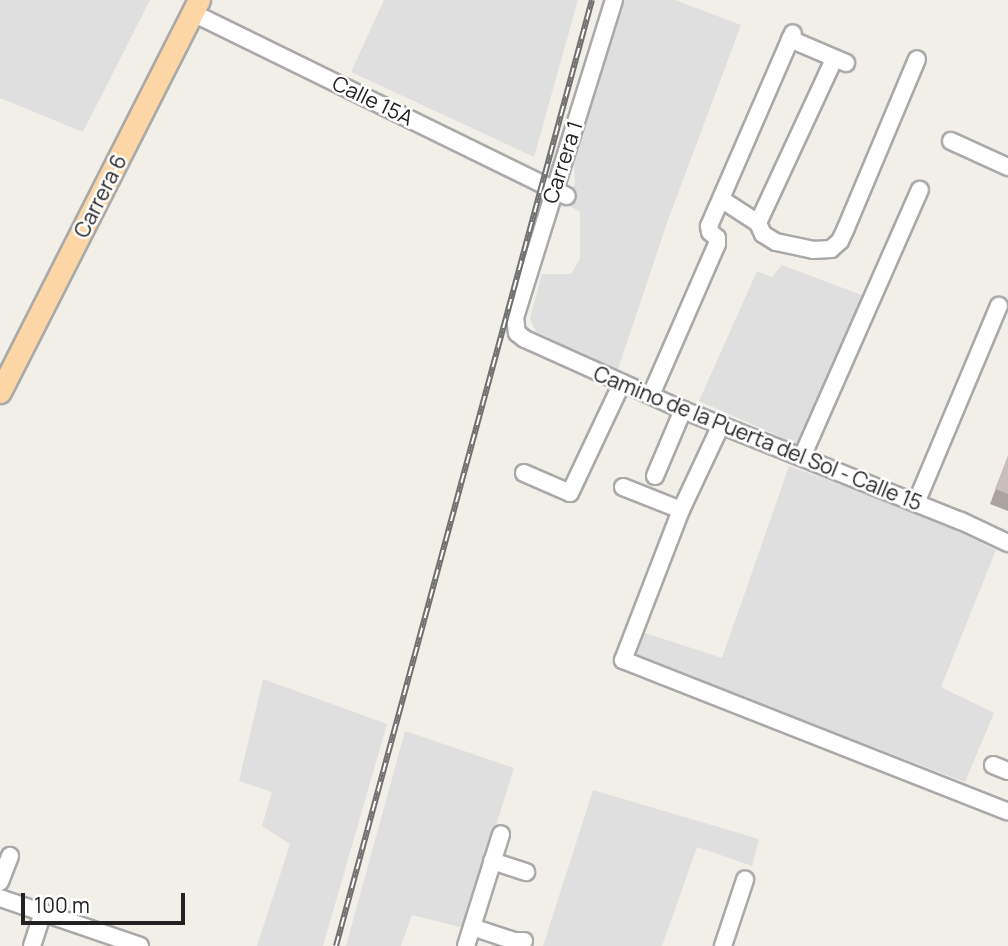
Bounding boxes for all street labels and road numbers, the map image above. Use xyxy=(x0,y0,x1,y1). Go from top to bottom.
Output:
street label: Calle 15A xyxy=(329,70,417,130)
street label: Carrera 1 xyxy=(537,118,587,206)
street label: Carrera 6 xyxy=(68,150,132,242)
street label: Camino de la Puerta del Sol - Calle 15 xyxy=(590,360,926,516)

